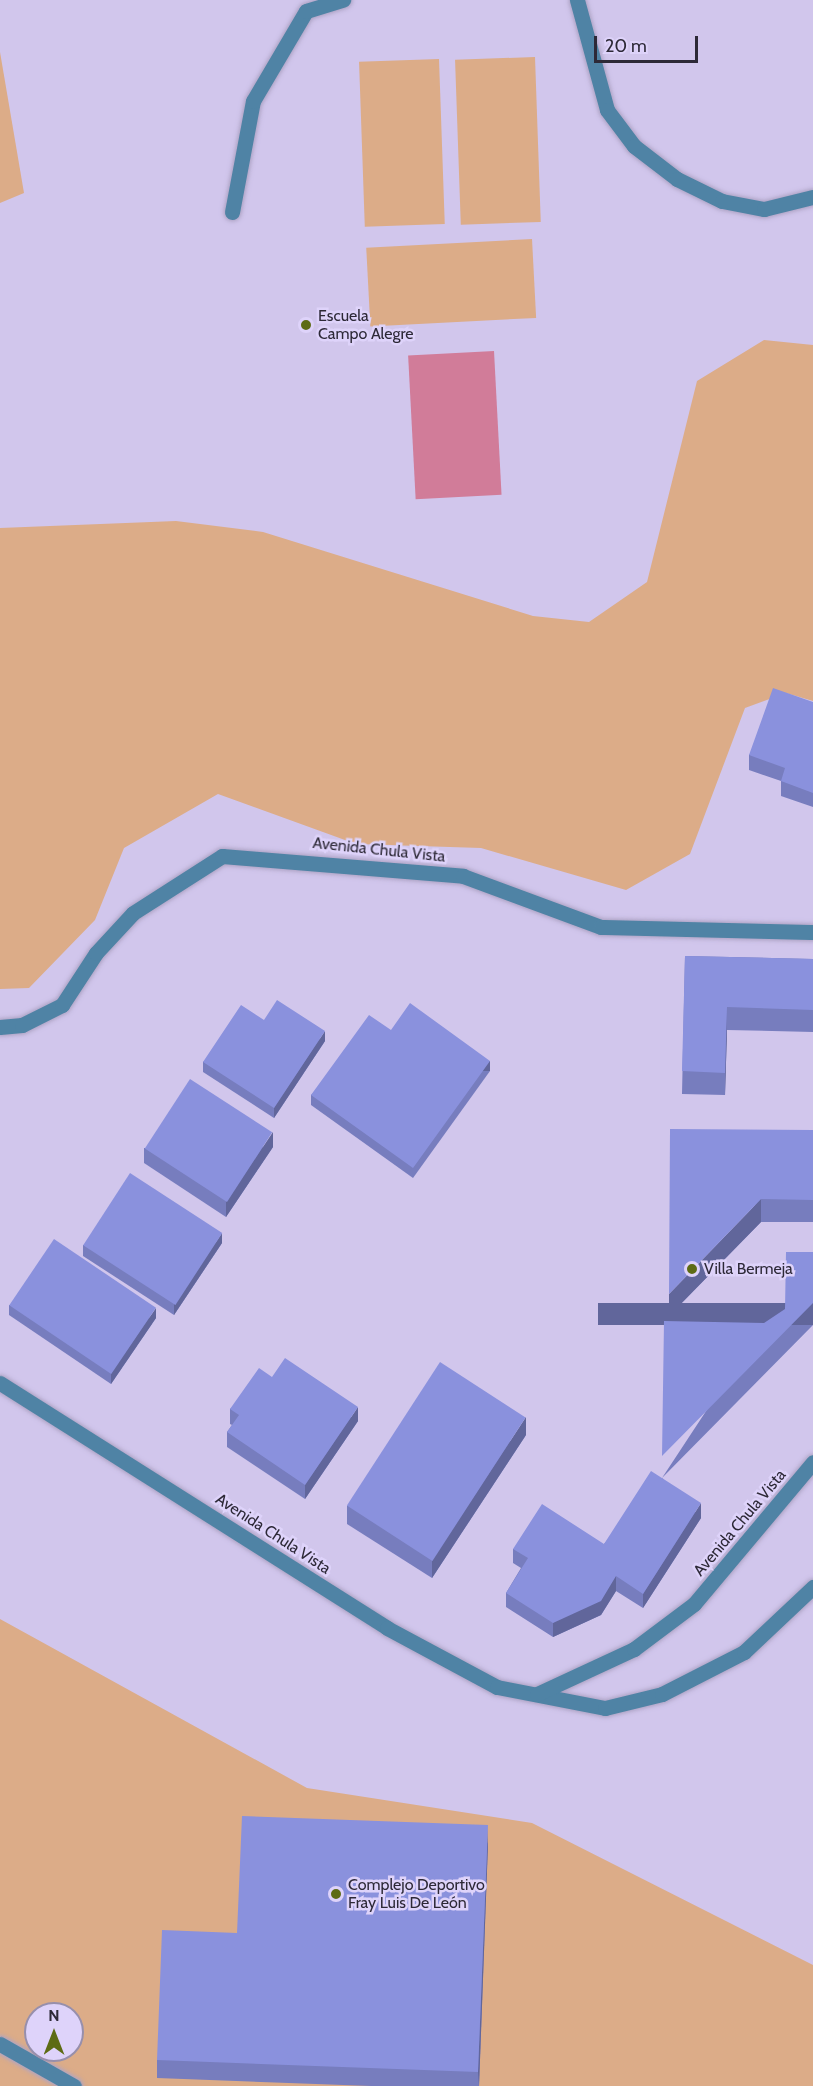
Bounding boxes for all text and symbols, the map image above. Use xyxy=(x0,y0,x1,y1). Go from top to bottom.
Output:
scale bar xyxy=(597,24,700,62)
text: 20 m xyxy=(605,35,647,57)
place label: Escuela Campo Alegre xyxy=(318,306,414,344)
marker: Escuela Campo Alegre xyxy=(299,318,313,332)
street label: Avenida Chula Vista xyxy=(312,833,446,867)
place label: Villa Bermeja xyxy=(704,1259,793,1279)
marker: Villa Bermeja xyxy=(685,1262,699,1276)
street label: Avenida Chula Vista xyxy=(690,1466,790,1580)
street label: Avenida Chula Vista xyxy=(212,1490,334,1578)
place label: Complejo Deportivo Fray Luis De León xyxy=(348,1875,485,1913)
marker: Complejo Deportivo Fray Luis De León xyxy=(329,1887,343,1901)
north arrow xyxy=(24,2002,84,2062)
text: N xyxy=(48,2006,60,2025)

